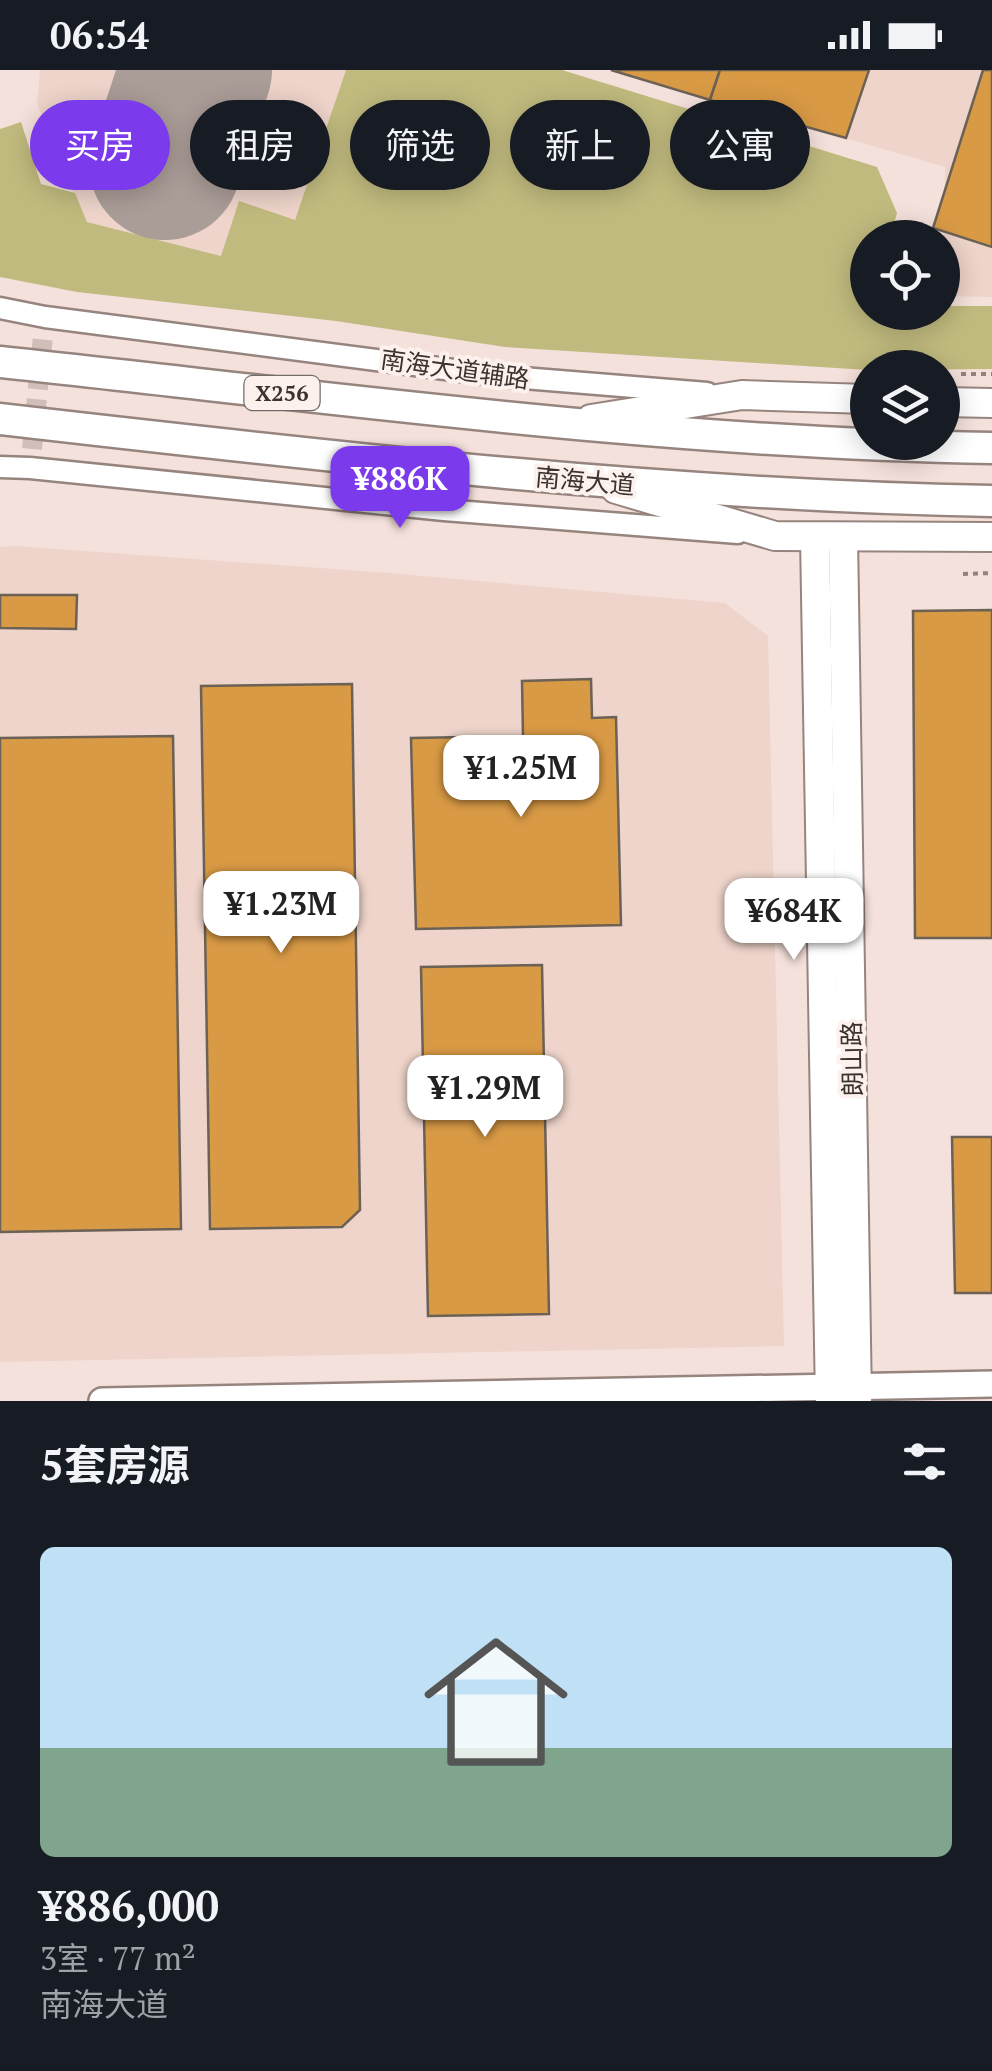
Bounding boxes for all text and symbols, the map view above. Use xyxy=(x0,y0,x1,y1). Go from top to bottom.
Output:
text: 06:54 xyxy=(50,10,149,60)
chip: 买房 xyxy=(30,100,170,190)
chip: 租房 xyxy=(190,100,330,190)
chip: 筛选 xyxy=(350,100,490,190)
chip: 新上 xyxy=(510,100,650,190)
chip: 公寓 xyxy=(670,100,810,190)
map controls xyxy=(850,220,960,460)
button: locate xyxy=(850,220,960,330)
street label: 南海大道辅路 xyxy=(378,342,532,395)
button: layers xyxy=(850,350,960,460)
road number: X256 xyxy=(244,376,320,410)
pin: ¥886K xyxy=(330,446,470,531)
text: ¥886K xyxy=(352,457,448,499)
street label: 南海大道 xyxy=(534,460,636,501)
pin: ¥1.25M xyxy=(440,735,602,820)
text: ¥1.25M xyxy=(465,746,577,788)
pin: ¥1.23M xyxy=(200,871,362,956)
pin: ¥684K xyxy=(724,878,864,963)
text: ¥1.23M xyxy=(225,882,337,924)
text: ¥684K xyxy=(746,889,842,931)
street label: 朗山路 xyxy=(834,1021,869,1097)
pin: ¥1.29M xyxy=(404,1055,566,1140)
text: ¥1.29M xyxy=(429,1066,541,1108)
icon: filters xyxy=(897,1434,952,1489)
text: 5套房源 xyxy=(40,1436,190,1492)
icon: home xyxy=(406,1612,586,1792)
text: ¥886,000 xyxy=(40,1877,219,1933)
text: 3室 · 77 m² xyxy=(40,1937,196,1979)
text: 南海大道 xyxy=(40,1983,168,2025)

